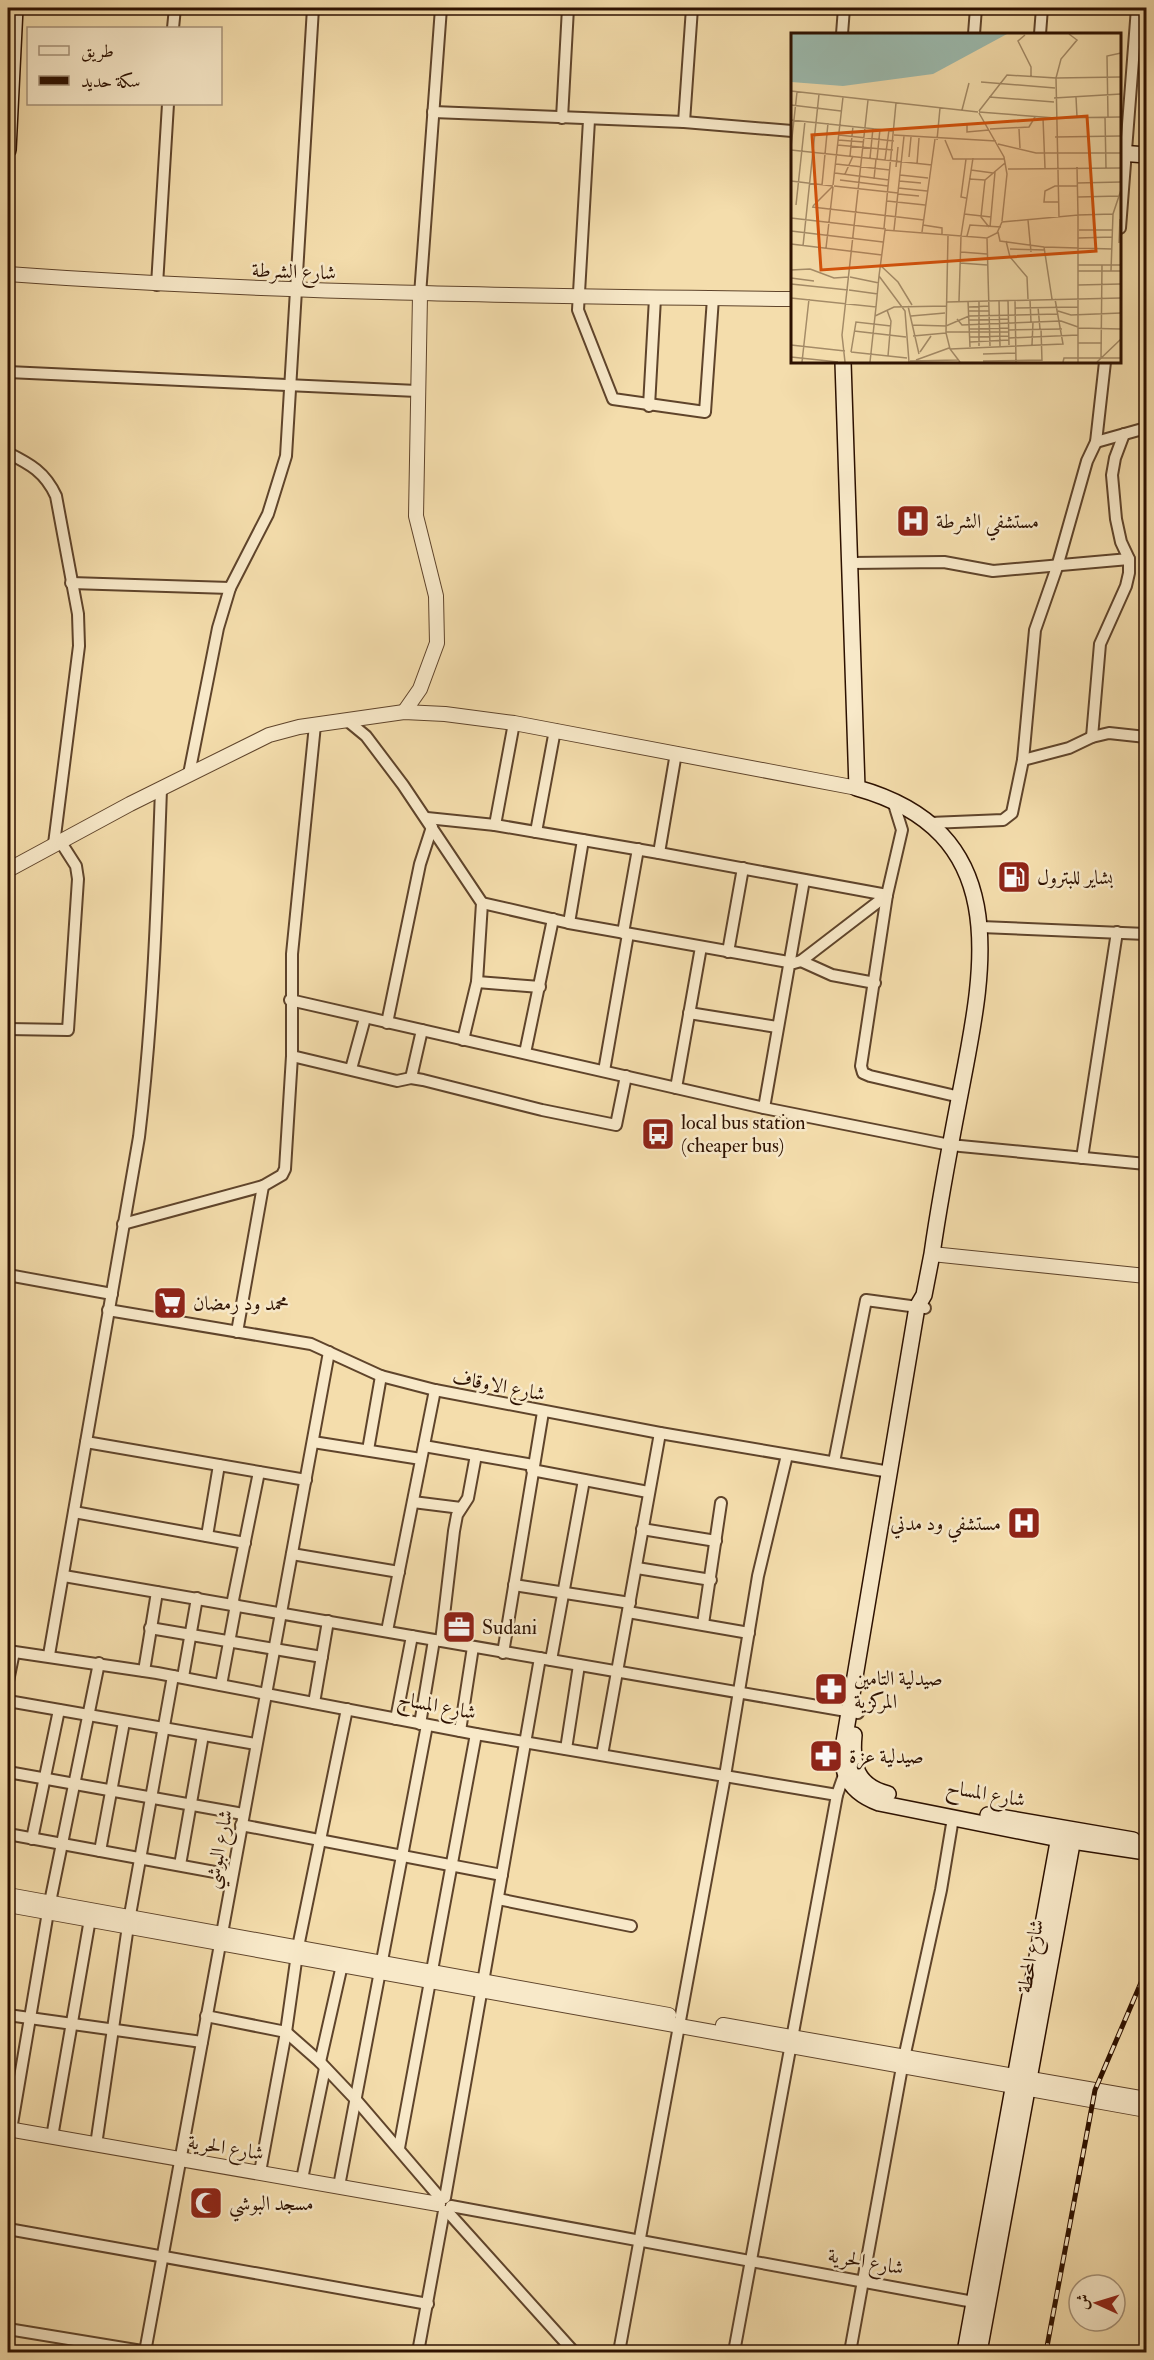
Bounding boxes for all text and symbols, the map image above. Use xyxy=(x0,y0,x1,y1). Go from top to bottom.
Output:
legend xyxy=(27,27,222,105)
inset map xyxy=(791,33,1121,363)
text: طريق xyxy=(81,40,114,63)
text: سكة حديد xyxy=(81,70,141,93)
street label: شارع الشرطة xyxy=(251,258,337,290)
hospital icon: مستشفي الشرطة xyxy=(895,503,931,539)
place label: مستشفي الشرطة xyxy=(936,509,1039,541)
fuel station icon: بشاير للبترول xyxy=(996,859,1032,895)
place label: بشاير للبترول xyxy=(1037,865,1114,890)
place label: local bus station (cheaper bus) xyxy=(681,1110,806,1159)
bus stop icon: local bus station (cheaper bus) xyxy=(640,1116,676,1152)
supermarket icon: محمد ود رمضان xyxy=(152,1285,188,1321)
place label: محمد ود رمضان xyxy=(193,1291,289,1316)
street label: شارع الاوقاف xyxy=(449,1364,548,1412)
hospital icon: مستشفي ود مدني xyxy=(1006,1505,1042,1541)
place label: مستشفي ود مدني xyxy=(890,1511,1001,1543)
office icon: Sudani xyxy=(441,1609,477,1645)
place label: Sudani xyxy=(482,1615,537,1640)
place label: صيدلية التامين المركزية xyxy=(854,1666,943,1714)
pharmacy icon: صيدلية التامين المركزية xyxy=(813,1671,849,1707)
street label: شارع المساح xyxy=(395,1686,478,1730)
pharmacy icon: صيدلية عزة xyxy=(808,1738,844,1774)
place label: صيدلية عزة xyxy=(849,1744,924,1770)
street label: شارع المساح xyxy=(944,1774,1027,1818)
street label: شارع البوشي xyxy=(199,1807,244,1892)
street label: شارع المحطة xyxy=(1012,1917,1054,1996)
street label: شارع الحرية xyxy=(185,2129,266,2171)
mosque icon: مسجد البوشي xyxy=(188,2185,224,2221)
place label: مسجد البوشي xyxy=(229,2191,314,2222)
street label: شارع الحرية xyxy=(825,2243,906,2285)
north arrow xyxy=(1067,2273,1127,2333)
text: ش xyxy=(1073,2293,1094,2311)

